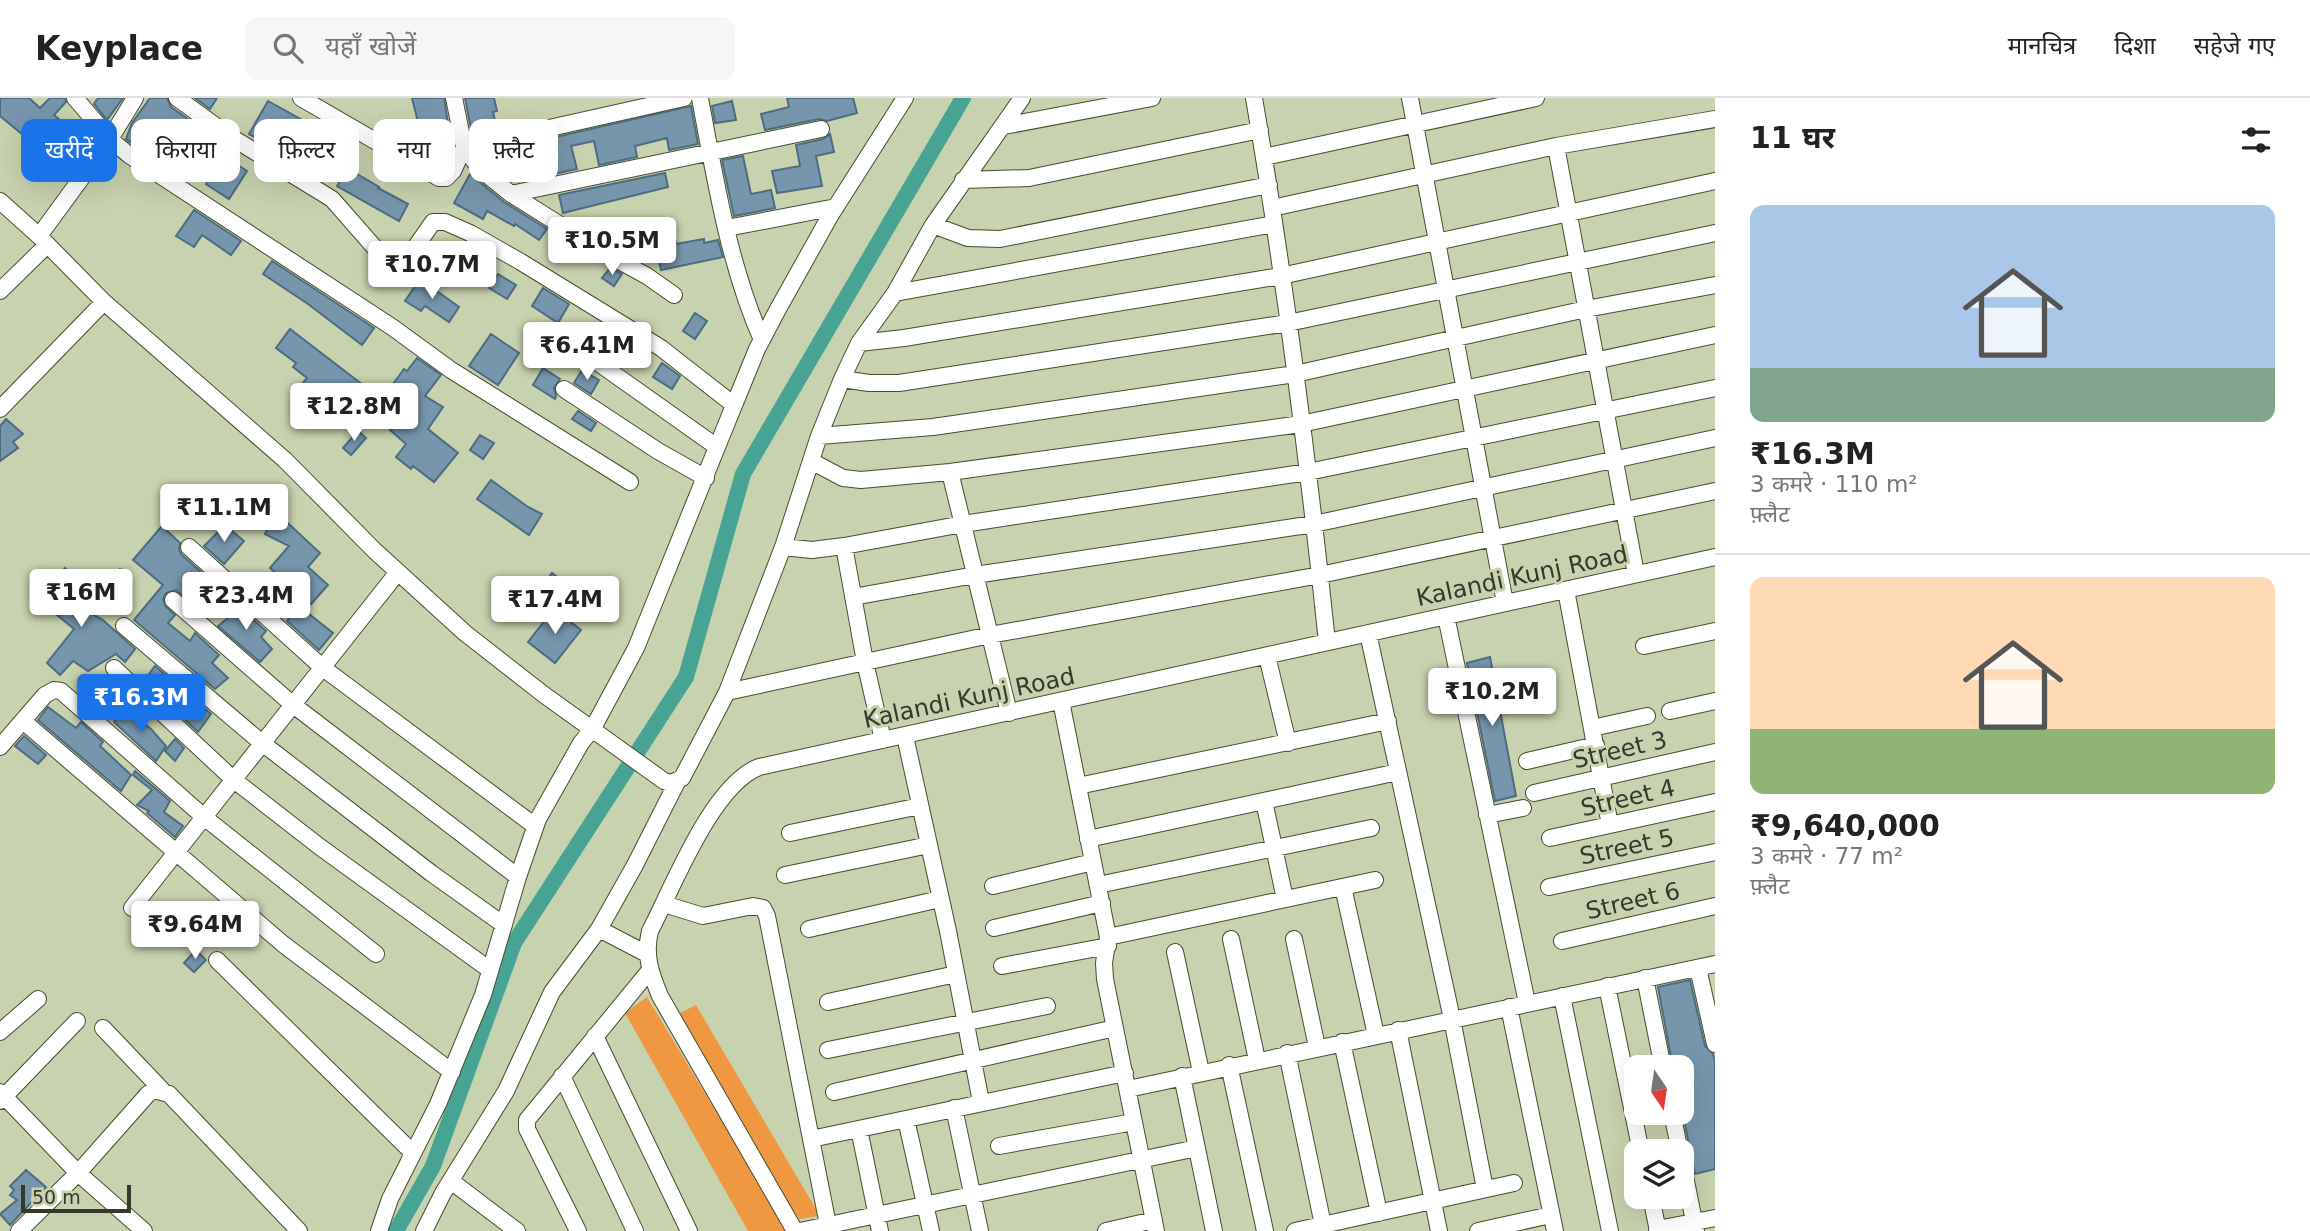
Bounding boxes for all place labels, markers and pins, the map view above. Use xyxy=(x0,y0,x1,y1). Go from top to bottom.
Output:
pin: ₹10.5M xyxy=(555,218,669,277)
pin: ₹10.7M xyxy=(375,242,489,301)
pin: ₹6.41M xyxy=(530,322,644,382)
pin: ₹12.8M xyxy=(297,384,411,443)
pin: ₹11.1M xyxy=(167,484,281,544)
pin: ₹16M xyxy=(40,570,122,629)
pin: ₹23.4M xyxy=(189,573,303,632)
pin: ₹17.4M xyxy=(498,576,612,636)
pin: ₹10.2M xyxy=(1435,668,1549,728)
pin: ₹16.3M xyxy=(84,674,198,734)
pin: ₹9.64M xyxy=(138,902,252,961)

